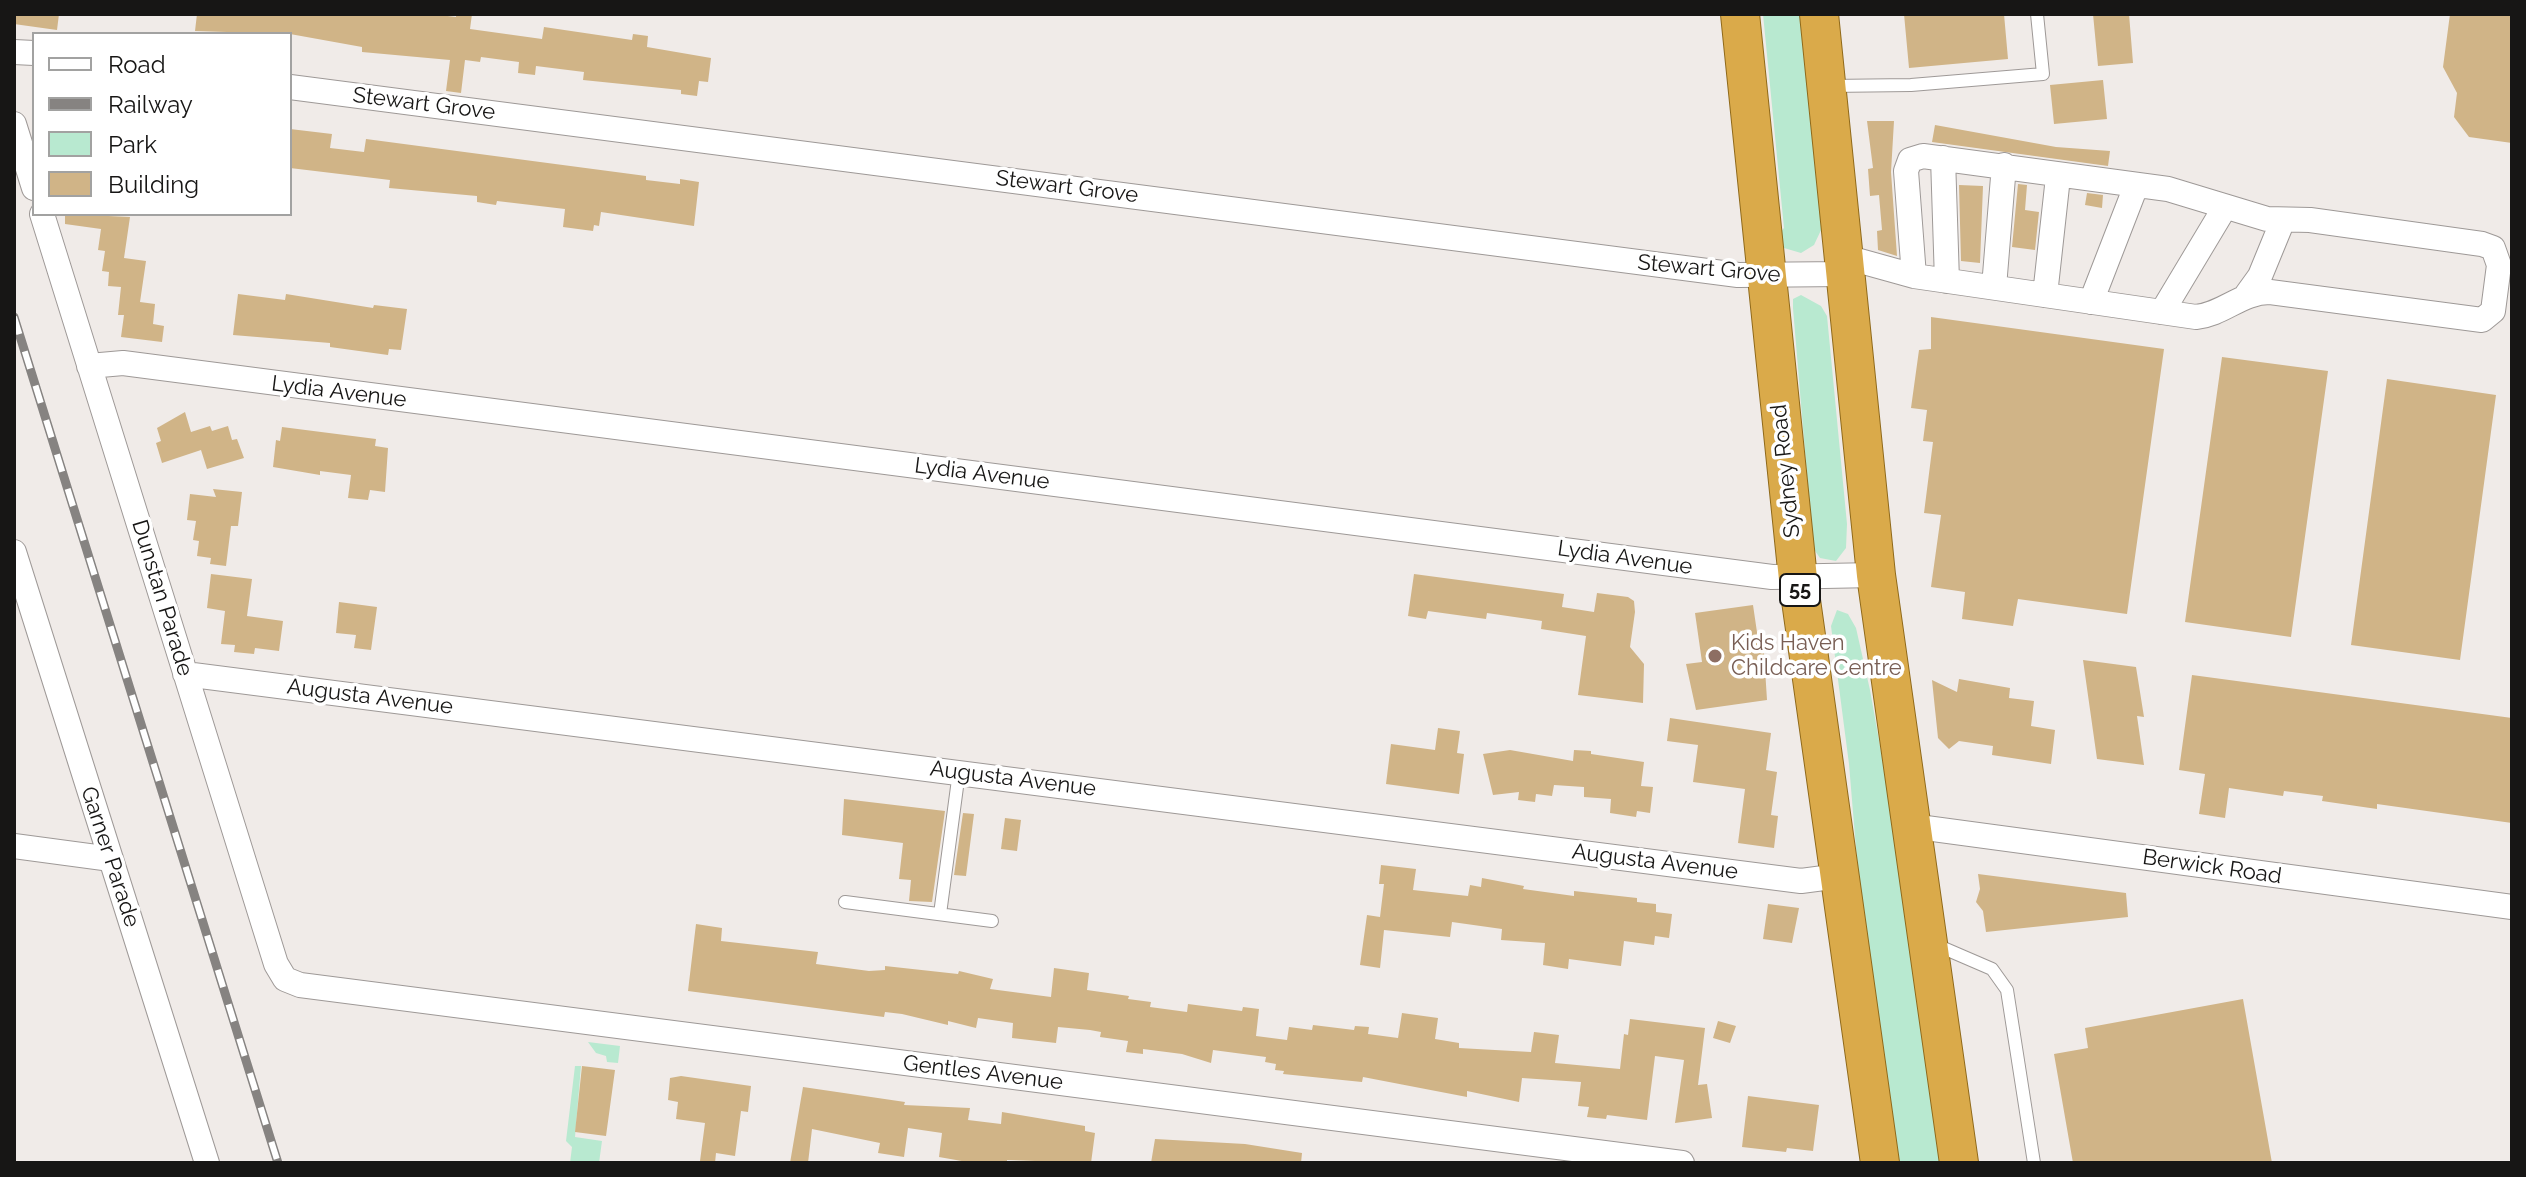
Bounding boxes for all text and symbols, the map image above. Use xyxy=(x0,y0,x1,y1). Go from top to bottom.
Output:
legend xyxy=(32,32,292,216)
text: Road xyxy=(108,50,166,79)
street label: Stewart Grove xyxy=(351,82,497,126)
text: Railway xyxy=(108,90,193,119)
text: Park xyxy=(108,130,157,159)
street label: Stewart Grove xyxy=(994,165,1140,209)
text: Building xyxy=(108,170,199,199)
street label: Stewart Grove xyxy=(1636,250,1782,288)
street label: Lydia Avenue xyxy=(270,371,408,413)
street label: Sydney Road xyxy=(1766,403,1806,539)
street label: Lydia Avenue xyxy=(913,453,1051,495)
street label: Dunstan Parade xyxy=(126,517,198,679)
street label: Lydia Avenue xyxy=(1556,535,1694,581)
road number: 55 xyxy=(1780,574,1820,606)
place label: Kids Haven Childcare Centre xyxy=(1731,630,1902,682)
marker: Kids Haven Childcare Centre xyxy=(1706,647,1724,665)
street label: Augusta Avenue xyxy=(285,674,455,720)
street label: Augusta Avenue xyxy=(928,756,1098,802)
street label: Garner Parade xyxy=(75,783,145,931)
street label: Augusta Avenue xyxy=(1570,839,1740,885)
street label: Berwick Road xyxy=(2141,844,2283,890)
street label: Gentles Avenue xyxy=(901,1050,1065,1096)

